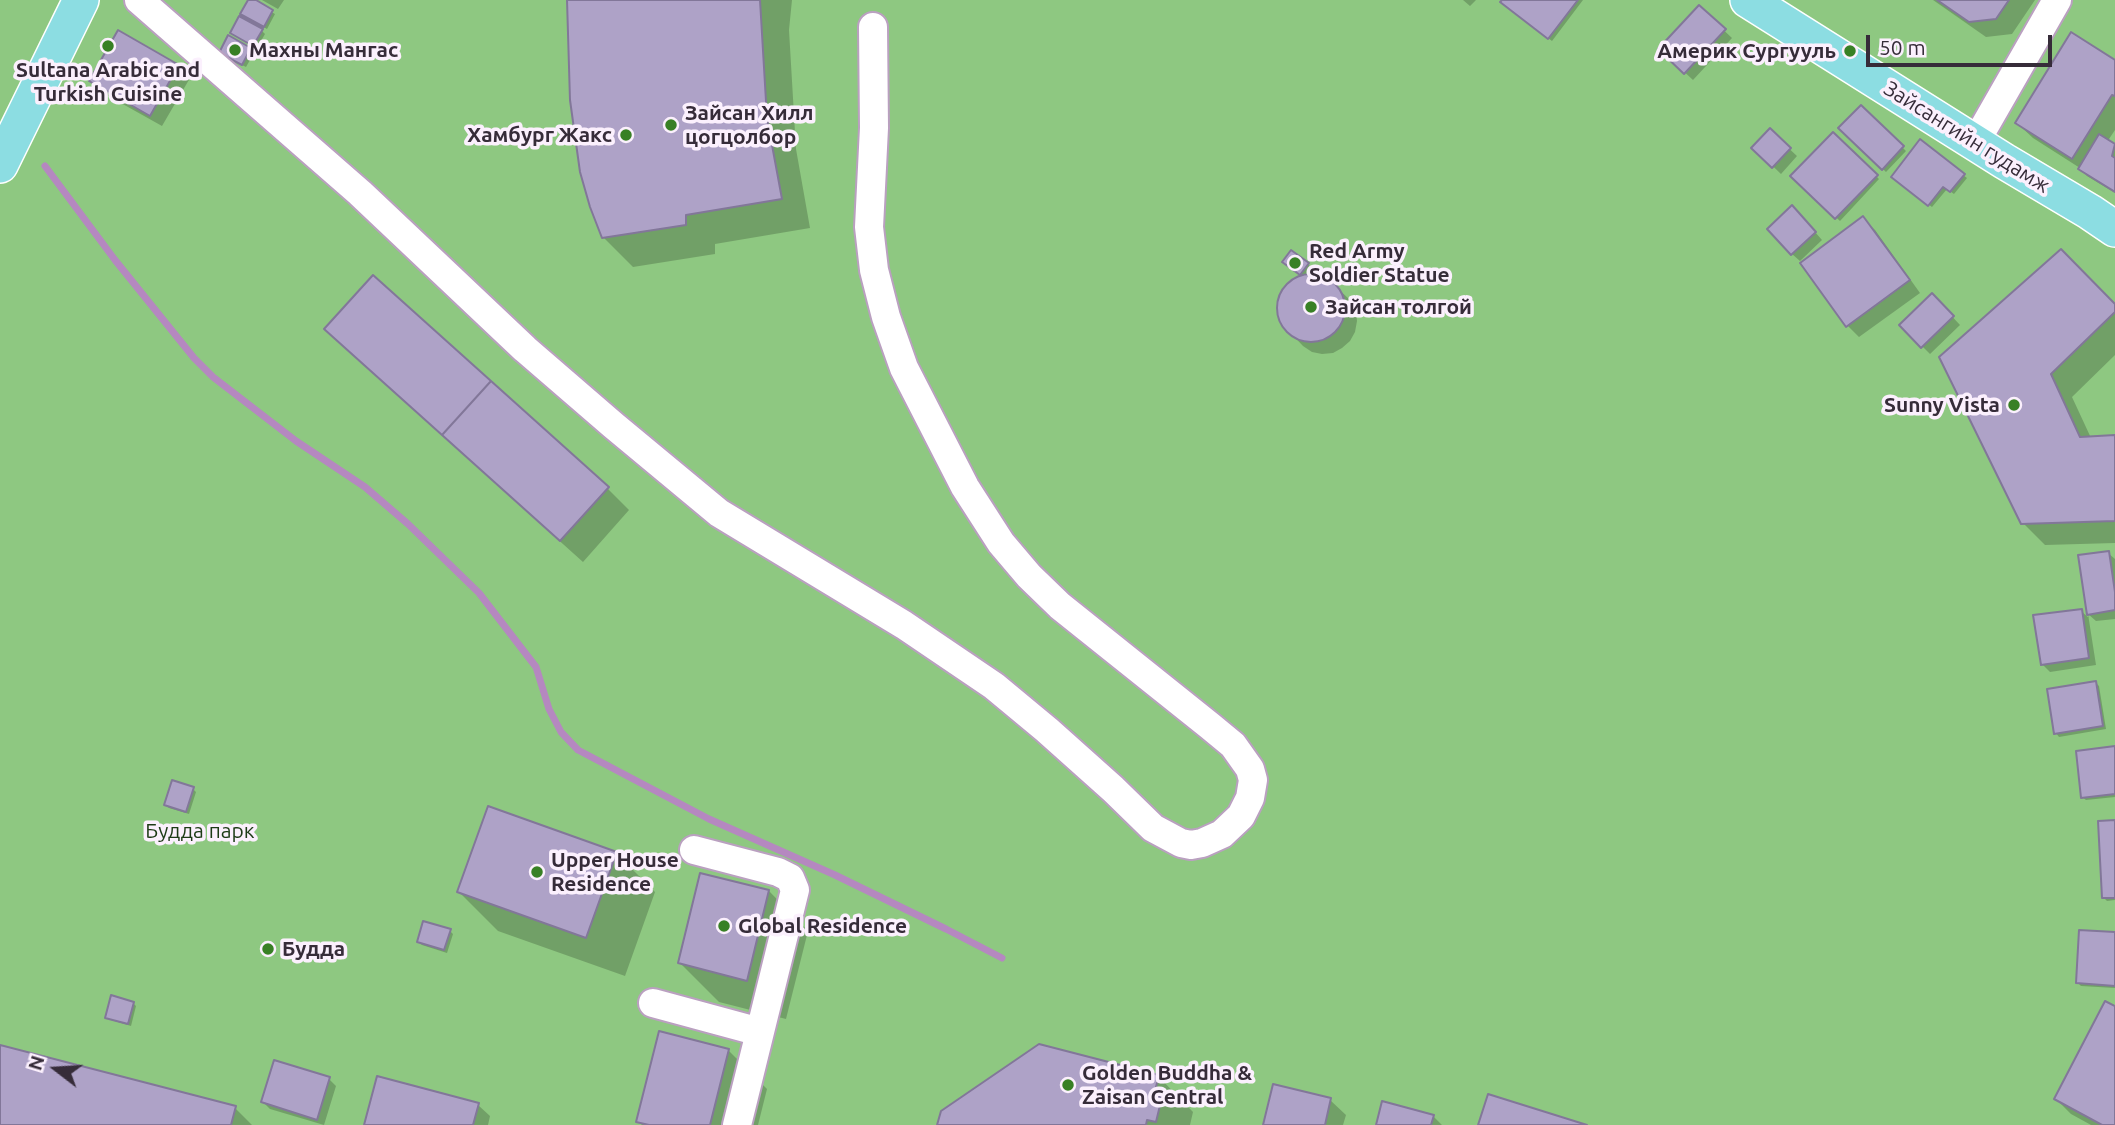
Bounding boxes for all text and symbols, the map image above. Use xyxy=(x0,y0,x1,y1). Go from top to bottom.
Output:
scale bar xyxy=(1870,21,2056,65)
text: 50 m xyxy=(1879,35,1926,59)
place label: Махны Мангас xyxy=(249,37,398,63)
marker: Sultana Arabic and Turkish Cuisine xyxy=(100,38,116,54)
place label: Америк Cургууль xyxy=(1657,38,1836,64)
marker: Махны Мангас xyxy=(227,42,243,58)
marker: Америк Cургууль xyxy=(1842,43,1858,59)
place label: Sultana Arabic and Turkish Cuisine xyxy=(16,57,200,107)
street label: Зайсангийн гудамж xyxy=(1879,76,2055,198)
place label: Зайсан Хилл цогцолбор xyxy=(685,100,814,150)
marker: Зайсан Хилл цогцолбор xyxy=(663,117,679,133)
place label: Хамбург Жакс xyxy=(467,122,612,148)
marker: Хамбург Жакс xyxy=(618,127,634,143)
place label: Red Army Soldier Statue xyxy=(1309,238,1450,288)
marker: Red Army Soldier Statue xyxy=(1287,255,1303,271)
place label: Зайсан толгой xyxy=(1325,294,1472,320)
marker: Зайсан толгой xyxy=(1303,299,1319,315)
place label: Sunny Vista xyxy=(1884,392,2000,418)
marker: Sunny Vista xyxy=(2006,397,2022,413)
park label: Будда парк xyxy=(145,818,255,844)
place label: Upper House Residence xyxy=(551,847,679,897)
marker: Upper House Residence xyxy=(529,864,545,880)
place label: Global Residence xyxy=(738,913,907,939)
marker: Global Residence xyxy=(716,918,732,934)
place label: Будда xyxy=(282,936,345,962)
marker: Будда xyxy=(260,941,276,957)
north arrow xyxy=(21,1034,91,1104)
text: N xyxy=(23,1053,49,1073)
place label: Golden Buddha & Zaisan Central xyxy=(1082,1060,1252,1110)
marker: Golden Buddha & Zaisan Central xyxy=(1060,1077,1076,1093)

